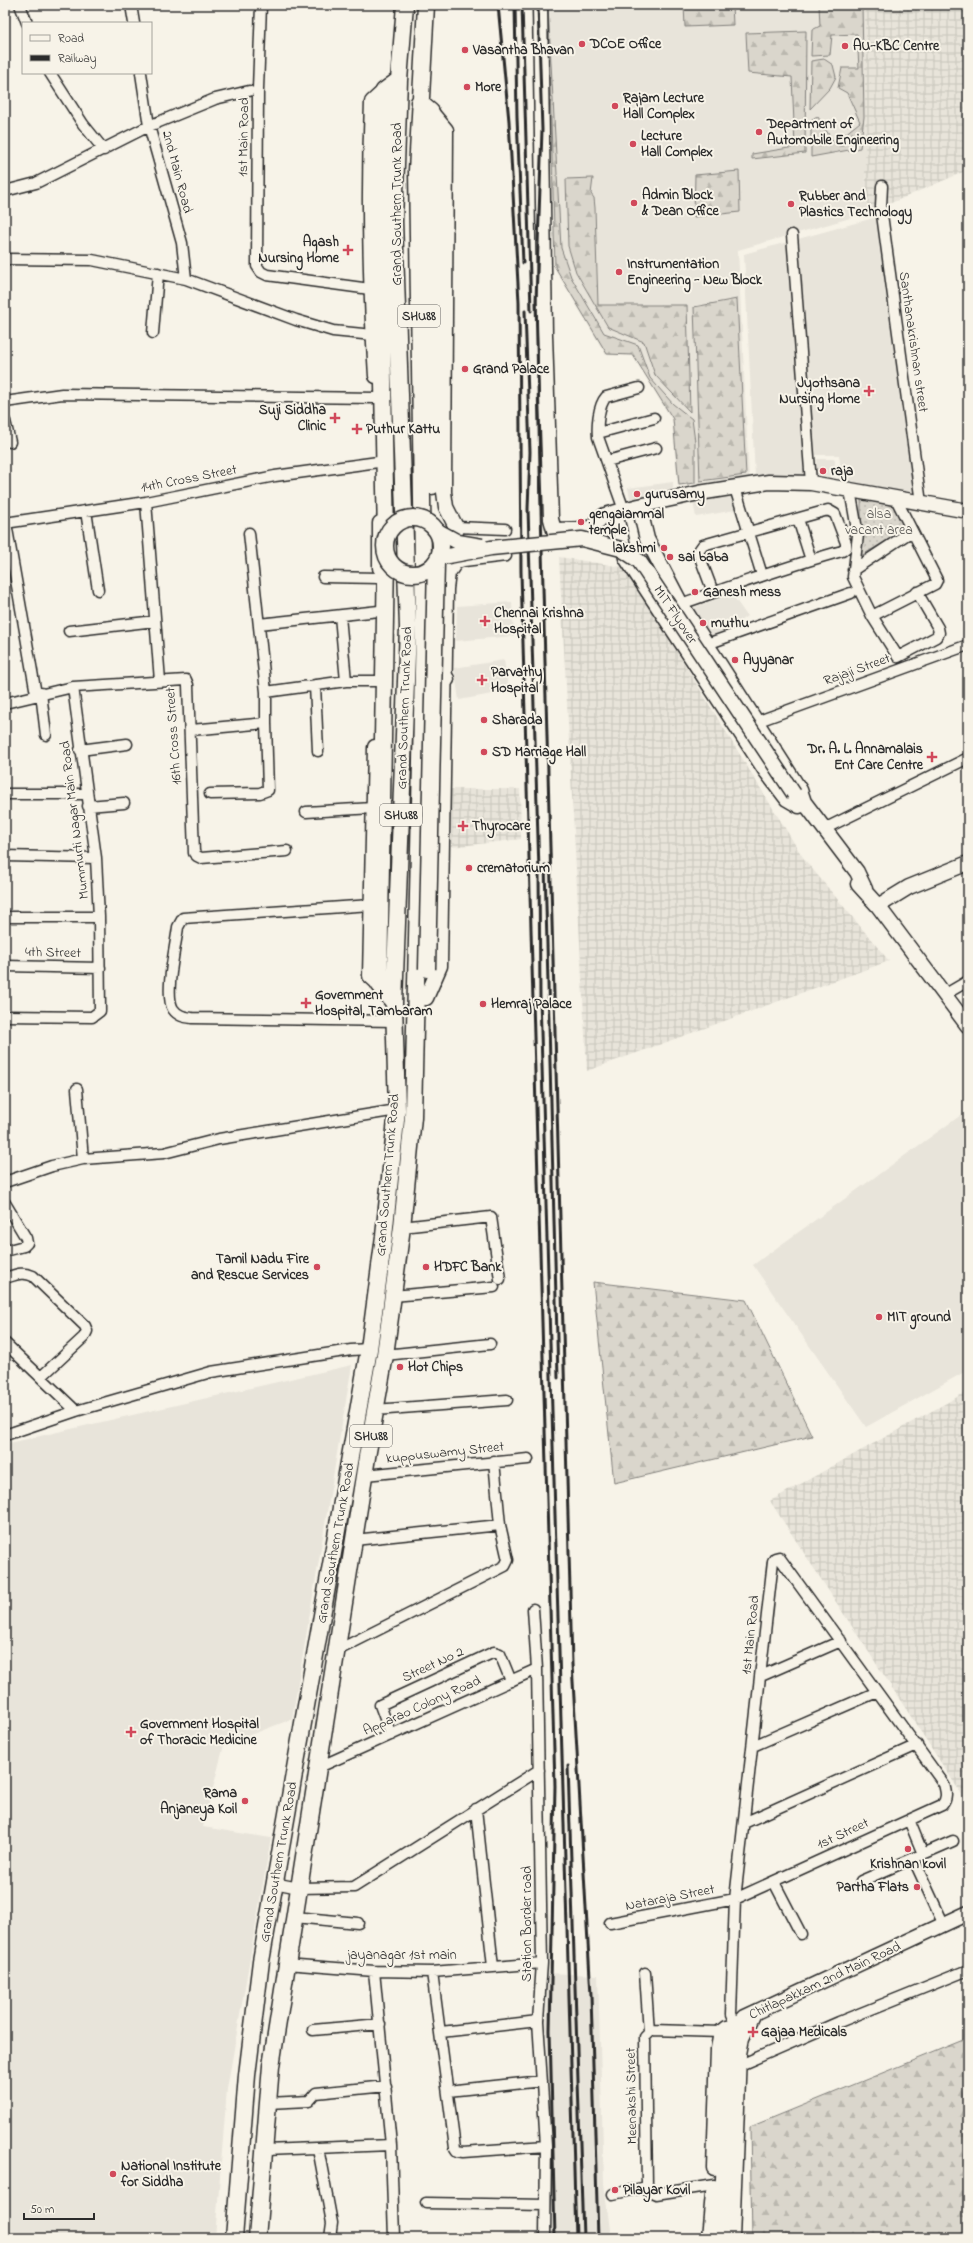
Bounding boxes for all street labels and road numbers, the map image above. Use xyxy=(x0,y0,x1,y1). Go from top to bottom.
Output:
street label: 1st Main Road xyxy=(233,97,255,177)
street label: Grand Southern Trunk Road xyxy=(387,122,408,285)
street label: 2nd Main Road xyxy=(156,128,198,216)
street label: Santhanakrishnan street xyxy=(893,270,933,414)
road number: SHU88 xyxy=(398,305,440,327)
street label: 14th Cross Street xyxy=(139,459,239,499)
street label: MIT Flyover xyxy=(647,581,703,650)
street label: Grand Southern Trunk Road xyxy=(392,626,418,790)
street label: Rajaji Street xyxy=(821,648,894,692)
street label: 16th Cross Street xyxy=(160,686,188,786)
street label: Mummurti Nagar Main Road xyxy=(55,739,96,900)
road number: SHU88 xyxy=(380,804,422,826)
street label: 4th Street xyxy=(25,942,81,964)
street label: Grand Southern Trunk Road xyxy=(370,1093,406,1257)
road number: SHU88 xyxy=(350,1425,392,1447)
street label: kuppuswamy Street xyxy=(385,1436,505,1471)
street label: Grand Southern Trunk Road xyxy=(312,1461,361,1625)
street label: 1st Main Road xyxy=(736,1594,766,1675)
street label: Street No 2 xyxy=(399,1642,467,1688)
street label: Apparao Colony Road xyxy=(360,1671,485,1742)
street label: Grand Southern Trunk Road xyxy=(255,1780,304,1944)
street label: 1st Street xyxy=(814,1813,873,1855)
street label: Station Border road xyxy=(517,1866,538,1982)
street label: Nataraja Street xyxy=(624,1879,717,1917)
street label: Chitlapakkam 2nd Main Road xyxy=(746,1936,905,2025)
street label: jayanagar 1st main xyxy=(345,1945,457,1967)
street label: Meenakshi Street xyxy=(621,2047,643,2145)

